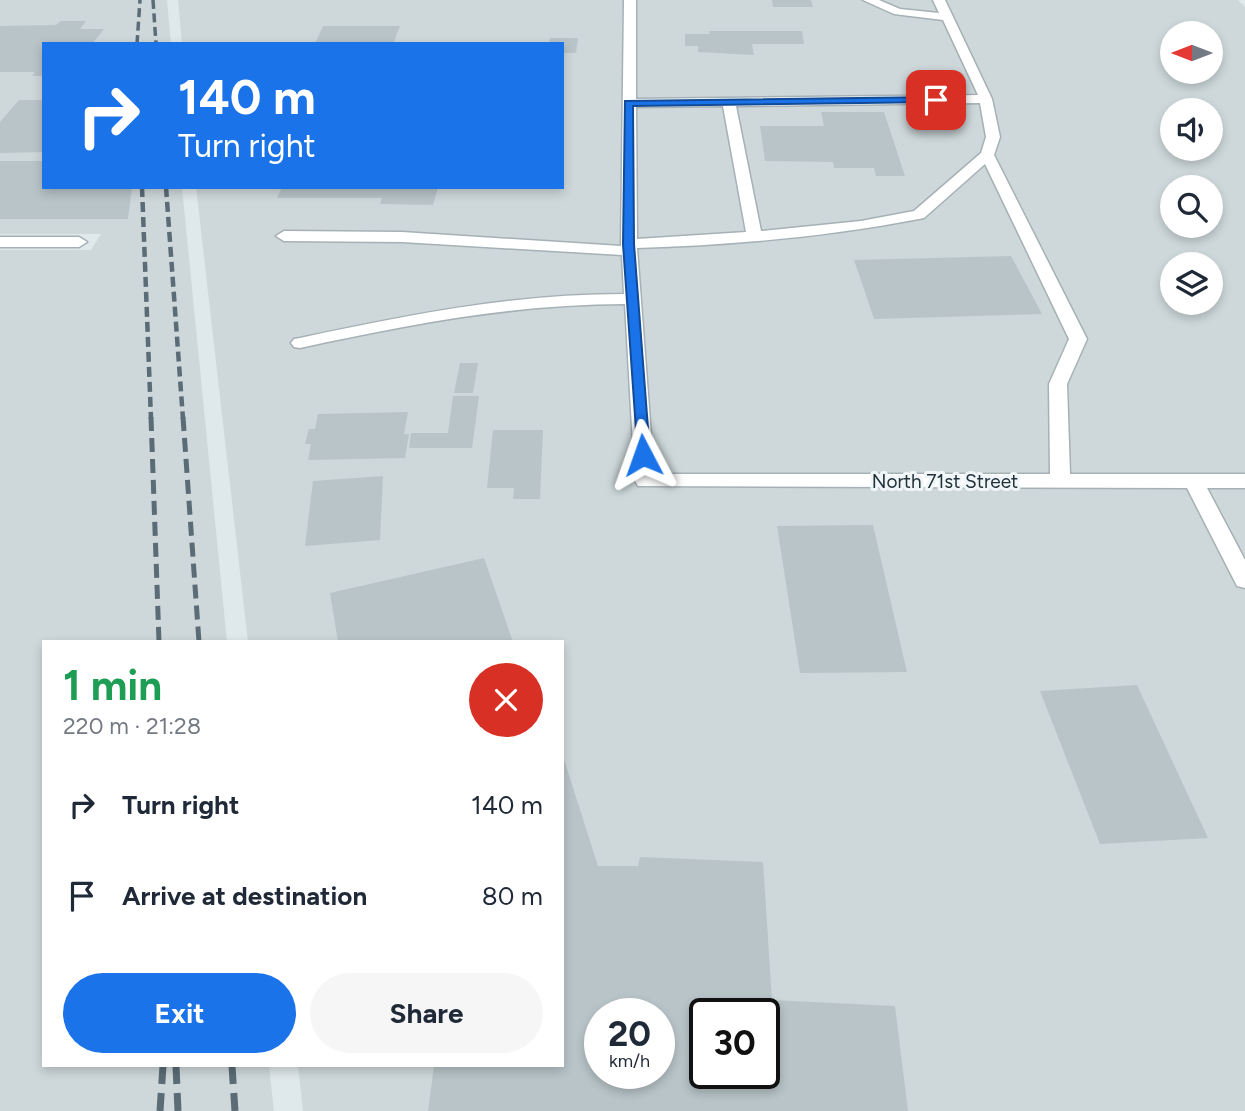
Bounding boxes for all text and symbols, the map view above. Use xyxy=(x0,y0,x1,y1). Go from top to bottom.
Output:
north arrow xyxy=(1160,21,1223,84)
map controls xyxy=(1160,21,1223,315)
text: 140 m xyxy=(178,67,316,126)
icon: right xyxy=(63,70,154,161)
pin xyxy=(906,70,966,130)
icon: arrive xyxy=(917,81,955,119)
button: sound xyxy=(1160,98,1223,161)
text: Turn right xyxy=(178,127,316,165)
button: search xyxy=(1160,175,1223,238)
button: layers xyxy=(1160,252,1223,315)
position arrow xyxy=(606,418,680,492)
street label: North 71st Street xyxy=(872,470,1018,493)
text: 1 min xyxy=(63,660,162,711)
button: close xyxy=(469,663,543,737)
text: 220 m · 21:28 xyxy=(63,712,201,740)
icon: right xyxy=(63,786,101,824)
text: Turn right xyxy=(122,789,239,821)
text: 140 m xyxy=(471,789,543,821)
icon: arrive xyxy=(63,877,101,915)
text: Arrive at destination xyxy=(122,880,367,912)
text: 80 m xyxy=(482,880,543,912)
button: Exit xyxy=(63,973,296,1053)
button: Share xyxy=(310,973,543,1053)
speed limit sign: 30 xyxy=(689,998,780,1089)
text: 20 xyxy=(608,1013,651,1055)
text: km/h xyxy=(609,1050,650,1072)

